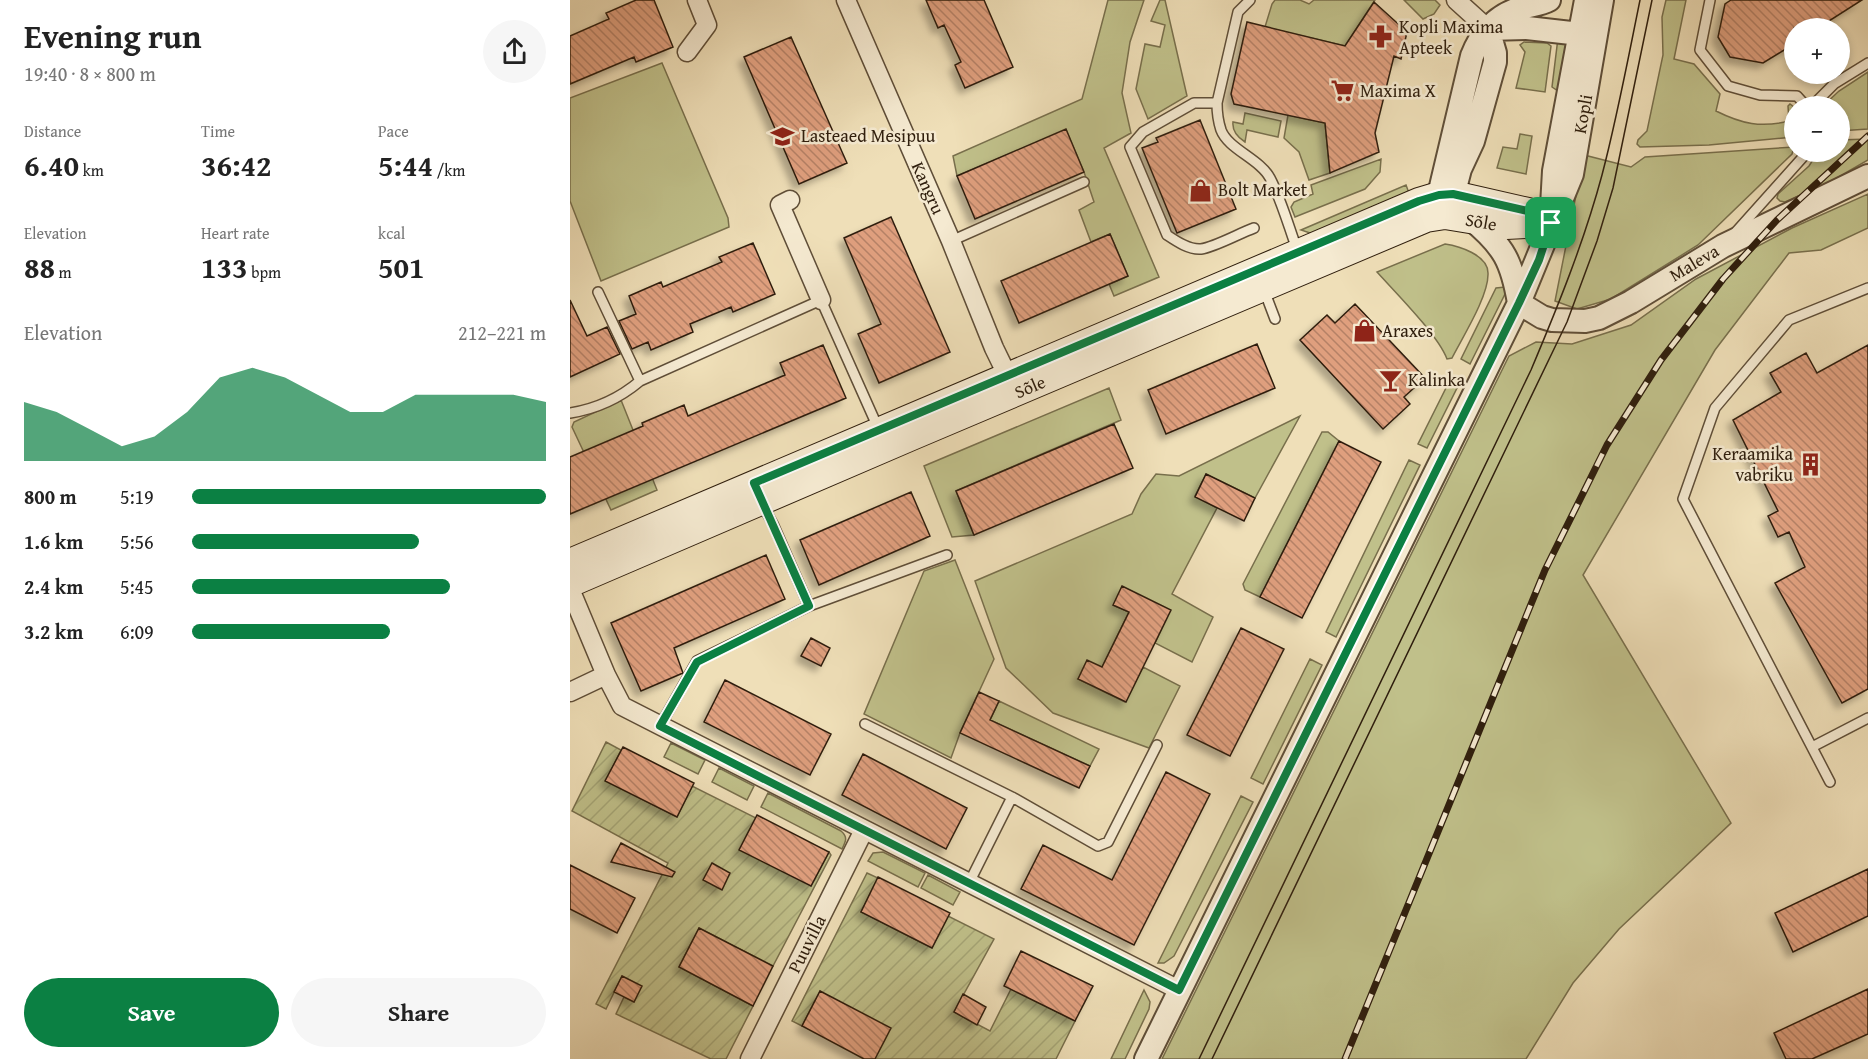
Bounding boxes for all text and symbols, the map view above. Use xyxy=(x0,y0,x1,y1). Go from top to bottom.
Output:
text: Evening run xyxy=(24,12,201,60)
place label: Kopli Maxima Apteek xyxy=(1399,13,1504,61)
map controls xyxy=(1784,18,1850,162)
button: + xyxy=(1784,18,1850,84)
button: share xyxy=(483,20,546,83)
pharmacy icon: Kopli Maxima Apteek xyxy=(1368,24,1394,50)
text: 19:40 · 8 × 800 m xyxy=(24,59,156,88)
place label: Maxima X xyxy=(1360,77,1436,104)
supermarket icon: Maxima X xyxy=(1329,78,1355,104)
street label: Kopli xyxy=(1566,92,1599,136)
button: − xyxy=(1784,96,1850,162)
text: Distance xyxy=(24,119,81,143)
text: Time xyxy=(201,119,235,143)
text: Pace xyxy=(378,119,409,143)
place label: Lasteaed Mesipuu xyxy=(801,122,936,149)
school or university icon: Lasteaed Mesipuu xyxy=(770,123,796,149)
text: 6.40 xyxy=(24,143,79,187)
text: 36:42 xyxy=(201,143,272,187)
text: 5:44 xyxy=(378,143,433,187)
street label: Kangru xyxy=(905,157,952,219)
text: km xyxy=(79,158,104,182)
text: /km xyxy=(433,158,465,182)
place label: Bolt Market xyxy=(1218,176,1308,203)
shop icon: Bolt Market xyxy=(1187,177,1213,203)
pin xyxy=(1525,197,1576,248)
street label: Sõle xyxy=(1463,205,1499,238)
icon: arrive xyxy=(1534,206,1567,239)
text: Elevation xyxy=(24,221,87,245)
text: Heart rate xyxy=(201,221,270,245)
text: kcal xyxy=(378,221,405,245)
street label: Maleva xyxy=(1664,237,1724,288)
text: 88 xyxy=(24,245,55,289)
text: 133 xyxy=(201,245,248,289)
text: 501 xyxy=(378,245,425,289)
text: m xyxy=(55,260,72,284)
text: bpm xyxy=(248,260,281,284)
place label: Araxes xyxy=(1382,317,1433,344)
text: Elevation xyxy=(24,318,102,347)
text: 212–221 m xyxy=(458,318,546,347)
shop icon: Araxes xyxy=(1351,318,1377,344)
place label: Kalinka xyxy=(1408,366,1466,393)
bar icon: Kalinka xyxy=(1377,367,1403,393)
street label: Sõle xyxy=(1010,368,1050,405)
place label: Keraamika vabriku xyxy=(1712,440,1793,488)
building icon: Keraamika vabriku xyxy=(1798,451,1824,477)
text: 800 m xyxy=(24,482,77,511)
text: 5:19 xyxy=(120,482,154,511)
text: 1.6 km xyxy=(24,527,83,556)
text: 5:56 xyxy=(120,527,154,556)
text: 2.4 km xyxy=(24,572,83,601)
text: 5:45 xyxy=(120,572,154,601)
text: 3.2 km xyxy=(24,617,83,646)
text: 6:09 xyxy=(120,617,154,646)
street label: Puuvilla xyxy=(780,910,833,977)
button: Save xyxy=(24,978,279,1047)
button: Share xyxy=(291,978,546,1047)

